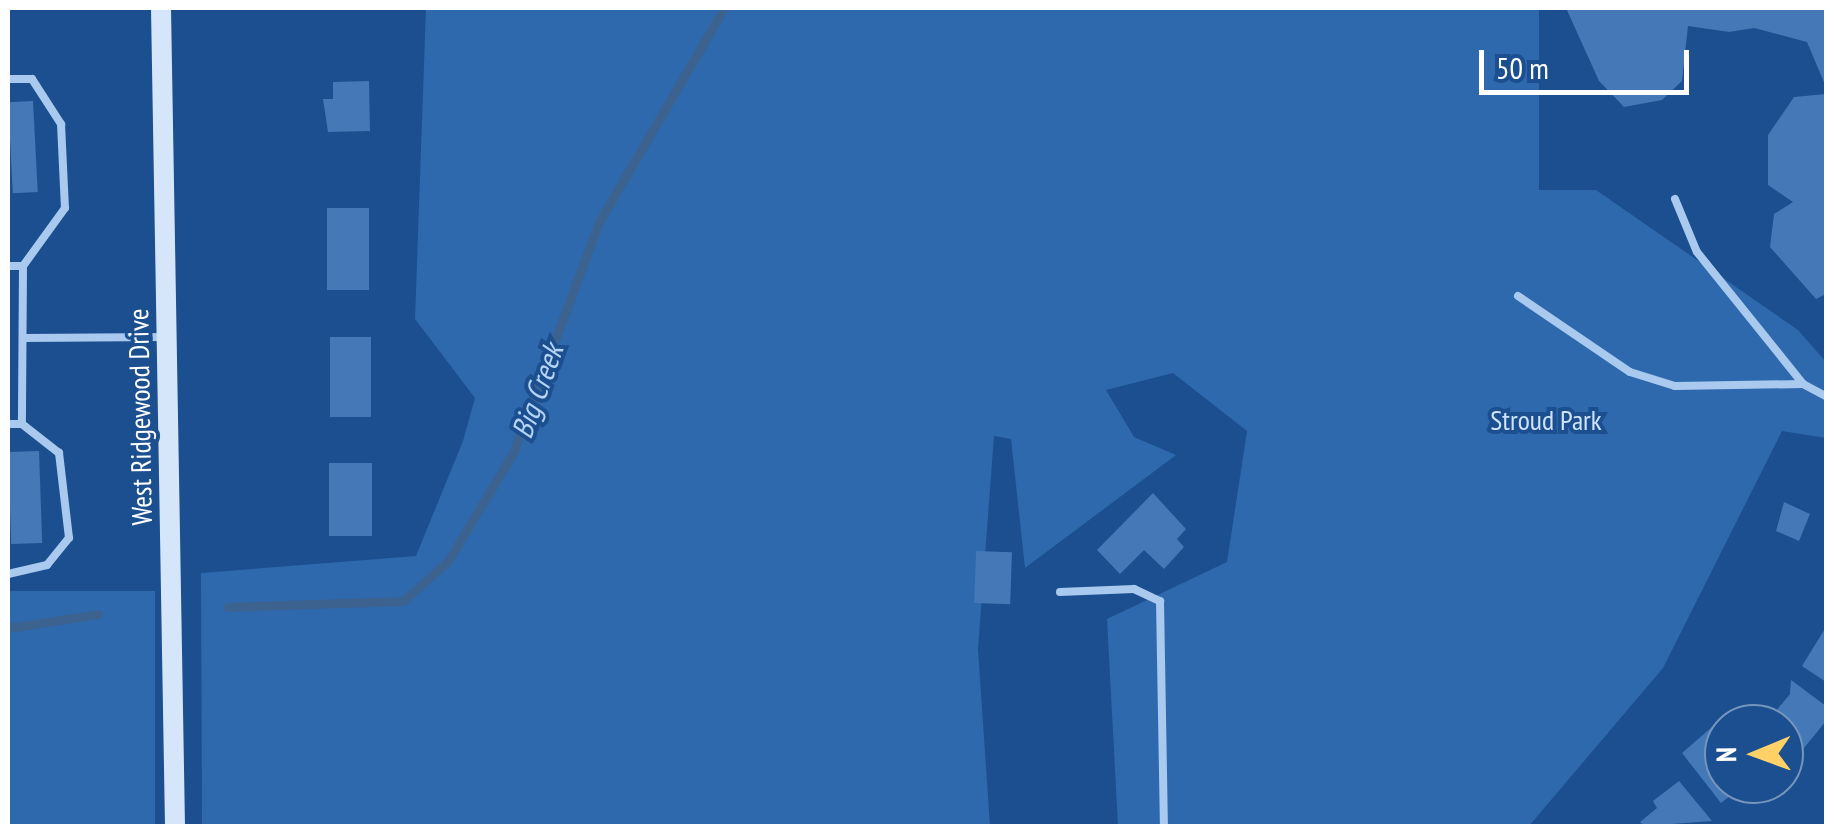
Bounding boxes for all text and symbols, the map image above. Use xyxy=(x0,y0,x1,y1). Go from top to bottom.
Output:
scale bar xyxy=(1484,30,1694,92)
text: 50 m xyxy=(1496,48,1549,87)
street label: West Ridgewood Drive xyxy=(121,308,159,526)
water label: Big Creek xyxy=(503,339,571,443)
park label: Stroud Park xyxy=(1490,403,1602,437)
north arrow xyxy=(1704,704,1804,804)
text: N xyxy=(1707,747,1744,762)

